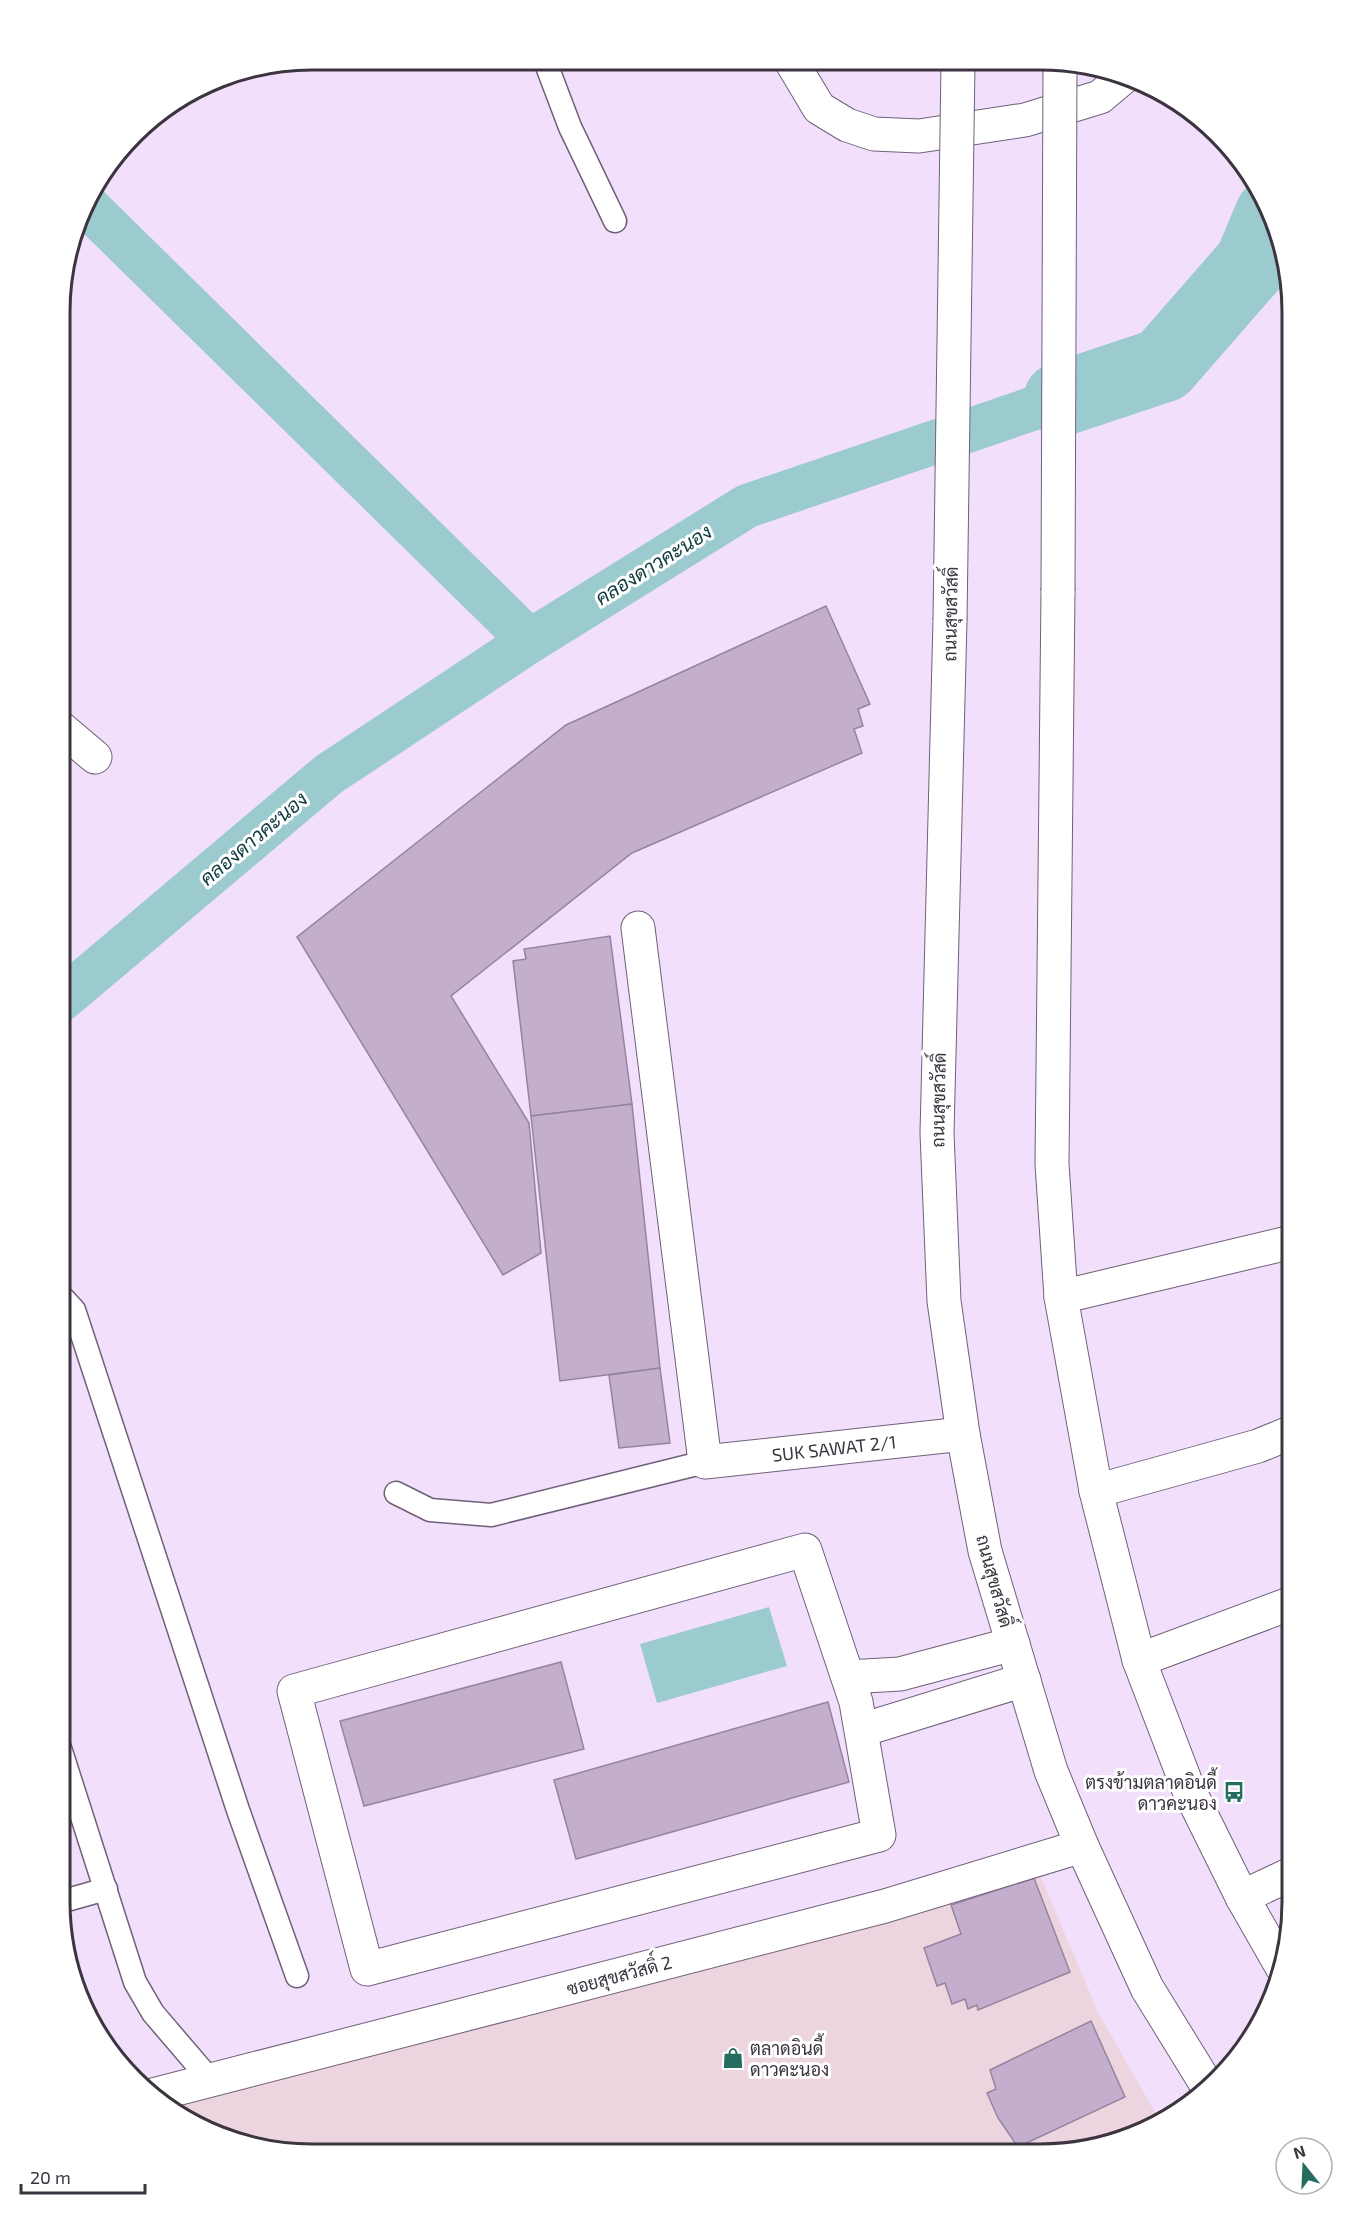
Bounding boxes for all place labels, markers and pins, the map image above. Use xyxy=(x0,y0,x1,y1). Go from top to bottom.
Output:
place label: ตรงข้ามตลาดอินดี้ ดาวคะนอง xyxy=(1085,1767,1218,1814)
bus stop icon: ตรงข้ามตลาดอินดี้ ดาวคะนอง xyxy=(1222,1780,1246,1804)
place label: ตลาดอินดี้ ดาวคะนอง xyxy=(750,2033,829,2080)
shop icon: ตลาดอินดี้ ดาวคะนอง xyxy=(721,2046,745,2070)

